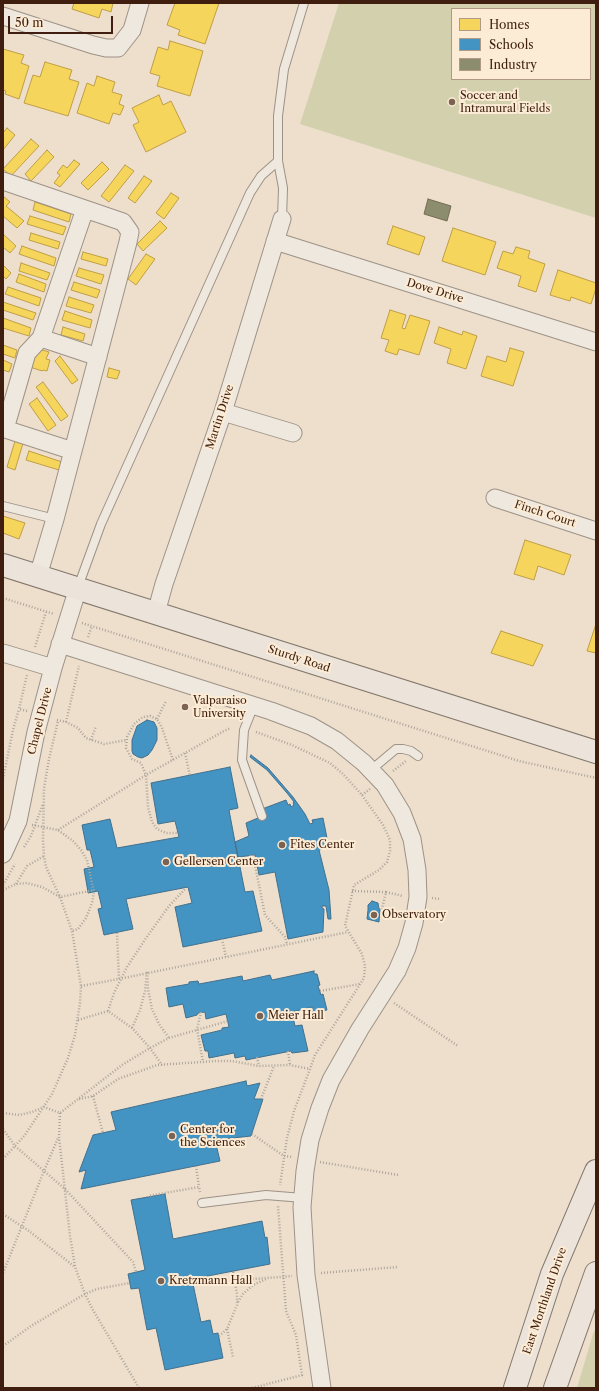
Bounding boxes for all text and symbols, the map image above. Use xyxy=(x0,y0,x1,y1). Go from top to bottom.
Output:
scale bar xyxy=(10,8,115,34)
legend xyxy=(451,8,591,80)
text: 50 m xyxy=(15,15,44,30)
text: Homes xyxy=(489,17,529,32)
text: Schools xyxy=(489,37,534,52)
text: Industry xyxy=(489,57,537,72)
place label: Soccer and Intramural Fields xyxy=(460,89,550,115)
marker: Soccer and Intramural Fields xyxy=(447,97,457,107)
street label: Dove Drive xyxy=(405,276,465,306)
street label: Martin Drive xyxy=(203,383,237,451)
street label: Finch Court xyxy=(513,498,577,530)
street label: Sturdy Road xyxy=(266,643,332,675)
street label: Chapel Drive xyxy=(25,686,55,756)
place label: Valparaiso University xyxy=(193,694,247,720)
marker: Valparaiso University xyxy=(180,702,190,712)
place label: Fites Center xyxy=(290,838,354,852)
marker: Fites Center xyxy=(277,840,287,850)
place label: Gellersen Center xyxy=(174,855,263,869)
marker: Gellersen Center xyxy=(161,857,171,867)
place label: Observatory xyxy=(382,908,446,922)
marker: Observatory xyxy=(369,910,379,920)
place label: Meier Hall xyxy=(268,1009,324,1023)
marker: Meier Hall xyxy=(255,1011,265,1021)
place label: Center for the Sciences xyxy=(180,1123,245,1149)
marker: Center for the Sciences xyxy=(167,1131,177,1141)
street label: East Morthland Drive xyxy=(521,1246,569,1356)
place label: Kretzmann Hall xyxy=(169,1274,252,1288)
marker: Kretzmann Hall xyxy=(156,1276,166,1286)

